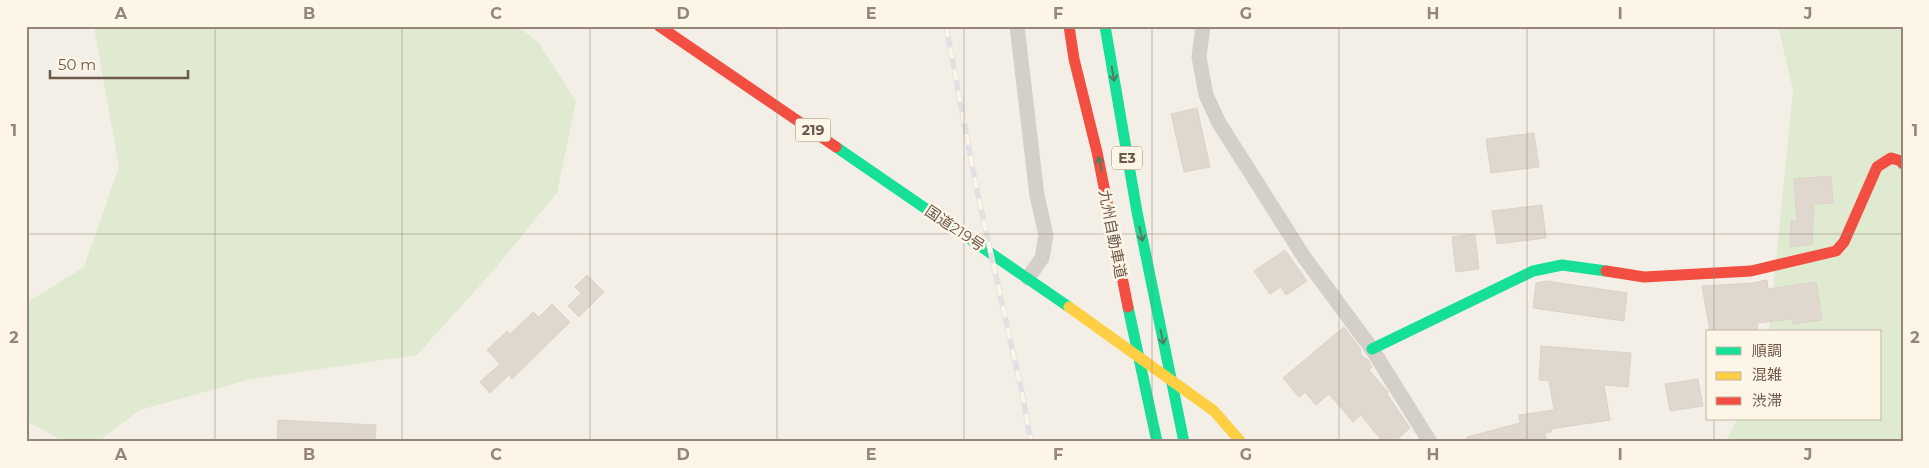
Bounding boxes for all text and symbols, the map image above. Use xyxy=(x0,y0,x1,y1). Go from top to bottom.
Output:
text: A xyxy=(114,4,128,23)
text: B xyxy=(303,4,315,23)
text: C xyxy=(490,4,502,23)
text: D xyxy=(676,4,690,23)
text: E xyxy=(866,4,876,23)
text: F xyxy=(1053,4,1063,23)
text: G xyxy=(1240,4,1252,23)
text: H xyxy=(1427,4,1439,23)
text: I xyxy=(1617,4,1623,23)
text: J xyxy=(1803,4,1812,23)
scale bar xyxy=(50,48,188,80)
text: 50 m xyxy=(58,55,96,74)
one-way arrow xyxy=(1109,66,1119,82)
road number: 219 xyxy=(796,118,830,142)
text: 1 xyxy=(11,121,17,140)
text: 1 xyxy=(1912,121,1918,140)
road number: E3 xyxy=(1112,146,1142,170)
one-way arrow xyxy=(1094,157,1104,173)
street label: 九州自動車道 xyxy=(1095,188,1131,280)
street label: 国道219号 xyxy=(921,201,989,255)
one-way arrow xyxy=(1137,226,1146,242)
text: 2 xyxy=(9,328,19,347)
one-way arrow xyxy=(1158,328,1168,344)
text: 2 xyxy=(1910,328,1920,347)
legend xyxy=(1706,330,1882,420)
text: 順調 xyxy=(1752,341,1782,360)
text: 混雑 xyxy=(1752,365,1782,384)
text: 渋滞 xyxy=(1752,391,1782,410)
text: A xyxy=(114,445,128,464)
text: B xyxy=(303,445,315,464)
text: C xyxy=(490,445,502,464)
text: D xyxy=(676,445,690,464)
text: E xyxy=(866,445,876,464)
text: F xyxy=(1053,445,1063,464)
text: G xyxy=(1240,445,1252,464)
text: H xyxy=(1427,445,1439,464)
text: I xyxy=(1617,445,1623,464)
text: J xyxy=(1803,445,1812,464)

